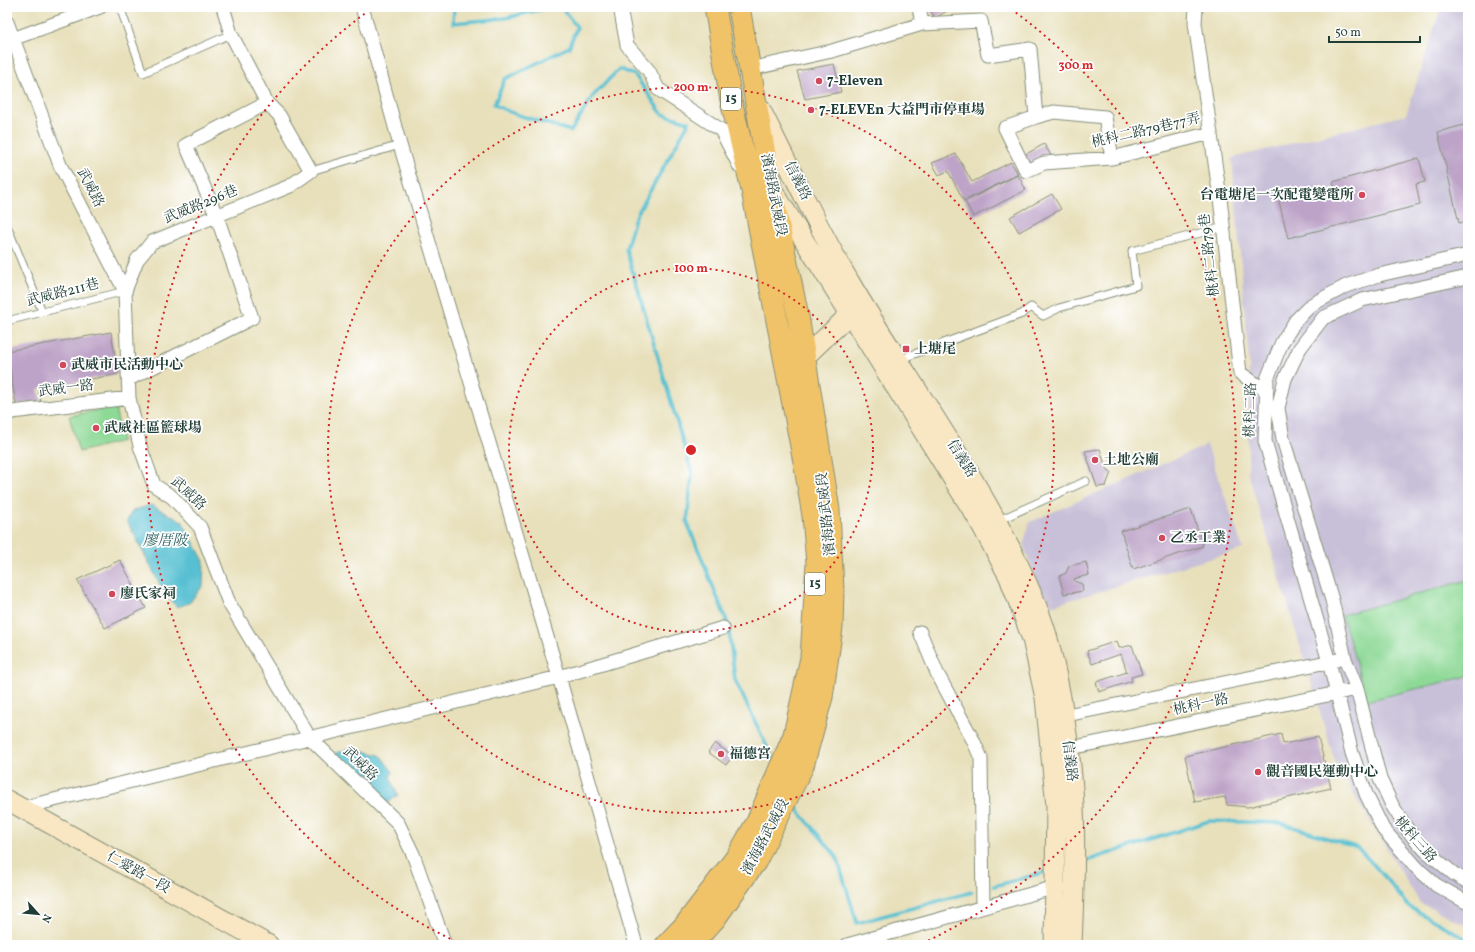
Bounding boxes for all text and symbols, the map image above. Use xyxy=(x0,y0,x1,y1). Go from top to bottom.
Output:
scale bar xyxy=(1329,18,1420,44)
text: 50 m xyxy=(1335,25,1361,41)
text: 300 m xyxy=(1059,58,1094,74)
place label: 7-Eleven xyxy=(827,72,883,91)
marker: 7-Eleven xyxy=(814,76,824,86)
text: 200 m xyxy=(673,80,709,96)
road number: 15 xyxy=(721,88,741,110)
place label: 7-ELEVEn 大益門市停車場 xyxy=(819,101,985,120)
marker: 7-ELEVEn 大益門市停車場 xyxy=(806,105,816,115)
street label: 桃科二路79巷77弄 xyxy=(1090,109,1202,153)
street label: 濱海路武威段 xyxy=(756,152,790,238)
street label: 信義路 xyxy=(779,158,815,204)
street label: 武威路 xyxy=(72,165,108,211)
street label: 武威路296巷 xyxy=(161,182,241,228)
place label: 台電塘尾一次配電變電所 xyxy=(1200,186,1354,205)
marker: 台電塘尾一次配電變電所 xyxy=(1357,190,1367,200)
street label: 桃科二路79巷 xyxy=(1195,212,1225,298)
text: 100 m xyxy=(674,261,708,277)
street label: 武威路211巷 xyxy=(25,275,101,311)
place label: 上塘尾 xyxy=(914,340,956,359)
marker: 上塘尾 xyxy=(901,344,911,354)
place label: 武威市民活動中心 xyxy=(71,356,183,375)
marker: 武威市民活動中心 xyxy=(58,360,68,370)
street label: 武威一路 xyxy=(37,376,95,402)
street label: 桃科二路 xyxy=(1241,382,1261,438)
place label: 武威社區籃球場 xyxy=(104,419,202,438)
marker: 武威社區籃球場 xyxy=(91,423,101,433)
street label: 信義路 xyxy=(942,436,980,482)
centre of rings xyxy=(684,443,698,457)
place label: 土地公廟 xyxy=(1103,451,1159,470)
marker: 土地公廟 xyxy=(1090,455,1100,465)
street label: 濱海路武威段 xyxy=(813,471,841,557)
street label: 武威路 xyxy=(166,473,210,515)
place label: 乙丞工業 xyxy=(1170,529,1226,548)
water label: 廖厝陂 xyxy=(142,531,189,552)
marker: 乙丞工業 xyxy=(1157,533,1167,543)
road number: 15 xyxy=(805,573,825,595)
place label: 廖氏家祠 xyxy=(120,585,176,604)
marker: 廖氏家祠 xyxy=(107,589,117,599)
street label: 桃科一路 xyxy=(1172,690,1230,720)
street label: 信義路 xyxy=(1057,739,1081,783)
street label: 武威路 xyxy=(338,743,382,785)
place label: 福德宮 xyxy=(729,745,771,764)
marker: 福德宮 xyxy=(716,749,726,759)
place label: 觀音國民運動中心 xyxy=(1266,763,1378,782)
marker: 觀音國民運動中心 xyxy=(1253,767,1263,777)
street label: 濱海路武威段 xyxy=(738,795,794,879)
street label: 桃科三路 xyxy=(1389,813,1441,867)
street label: 仁愛路一段 xyxy=(103,848,173,898)
north arrow xyxy=(18,894,58,934)
text: N xyxy=(37,911,54,925)

